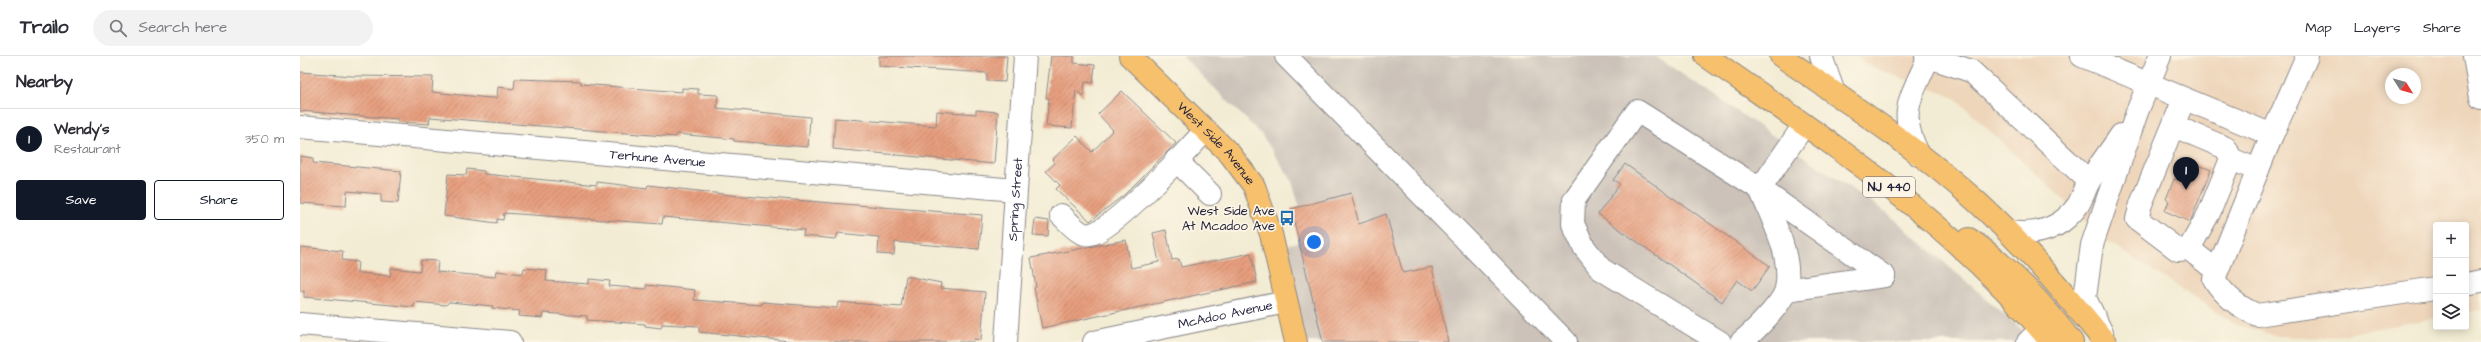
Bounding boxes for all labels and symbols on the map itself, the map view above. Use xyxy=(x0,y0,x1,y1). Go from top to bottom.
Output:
north arrow xyxy=(2385,68,2421,104)
street label: West Side Avenue xyxy=(1173,98,1259,189)
street label: Terhune Avenue xyxy=(609,145,706,172)
street label: Spring Street xyxy=(1004,156,1027,241)
pin: 1 xyxy=(2173,157,2199,190)
road number: NJ 440 xyxy=(1863,177,1915,197)
place label: West Side Ave At Mcadoo Ave xyxy=(1182,202,1275,235)
bus stop icon: West Side Ave At Mcadoo Ave xyxy=(1278,209,1296,227)
your location xyxy=(1304,232,1324,252)
street label: McAdoo Avenue xyxy=(1176,296,1274,333)

